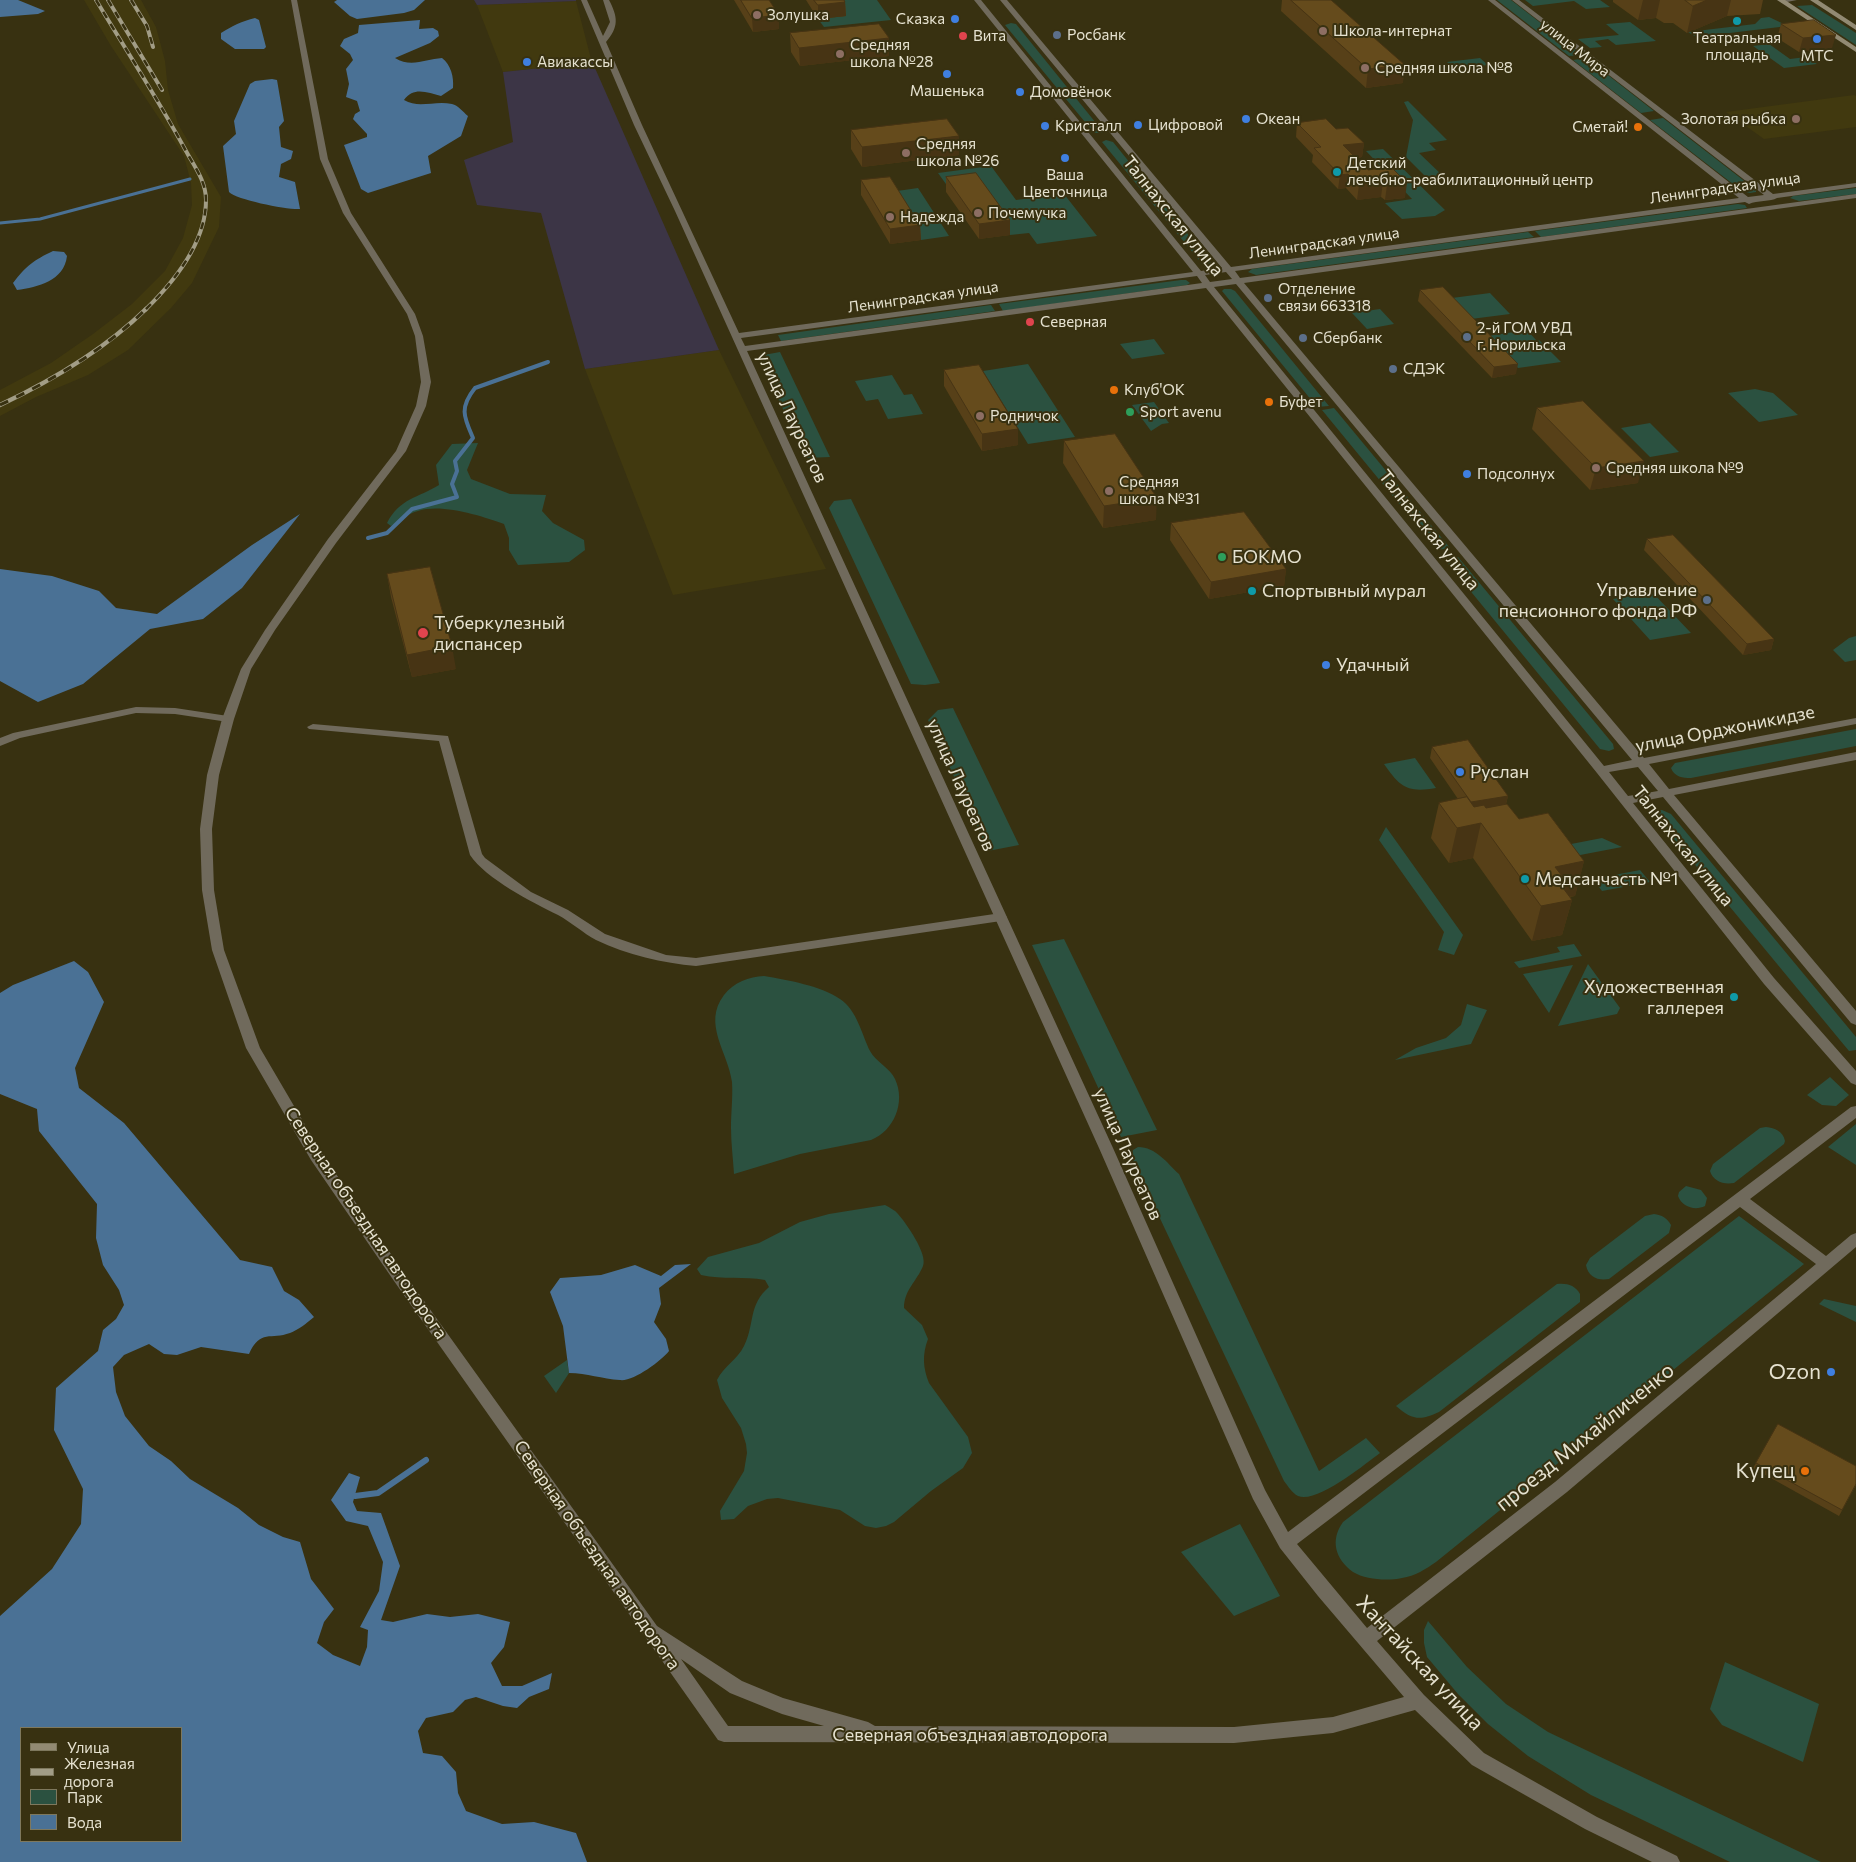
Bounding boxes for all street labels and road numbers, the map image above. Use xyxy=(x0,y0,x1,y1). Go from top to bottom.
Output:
street label: улица Мира xyxy=(1537,15,1613,81)
street label: Талнахская улица xyxy=(1118,152,1228,280)
street label: Ленинградская улица xyxy=(1649,169,1801,207)
street label: Ленинградская улица xyxy=(1248,224,1400,262)
street label: Ленинградская улица xyxy=(847,278,999,316)
street label: улица Лауреатов xyxy=(752,348,832,486)
street label: Талнахская улица xyxy=(1374,466,1484,594)
street label: улица Орджоникидзе xyxy=(1633,701,1817,757)
street label: улица Лауреатов xyxy=(922,715,1000,855)
street label: Талнахская улица xyxy=(1628,782,1738,910)
street label: улица Лауреатов xyxy=(1089,1084,1167,1224)
street label: Северная объездная автодорога xyxy=(280,1103,452,1343)
street label: проезд Михайличенко xyxy=(1491,1357,1679,1517)
street label: Северная объездная автодорога xyxy=(509,1436,685,1674)
street label: Хантайская улица xyxy=(1351,1590,1489,1736)
street label: Северная объездная автодорога xyxy=(832,1724,1108,1746)

